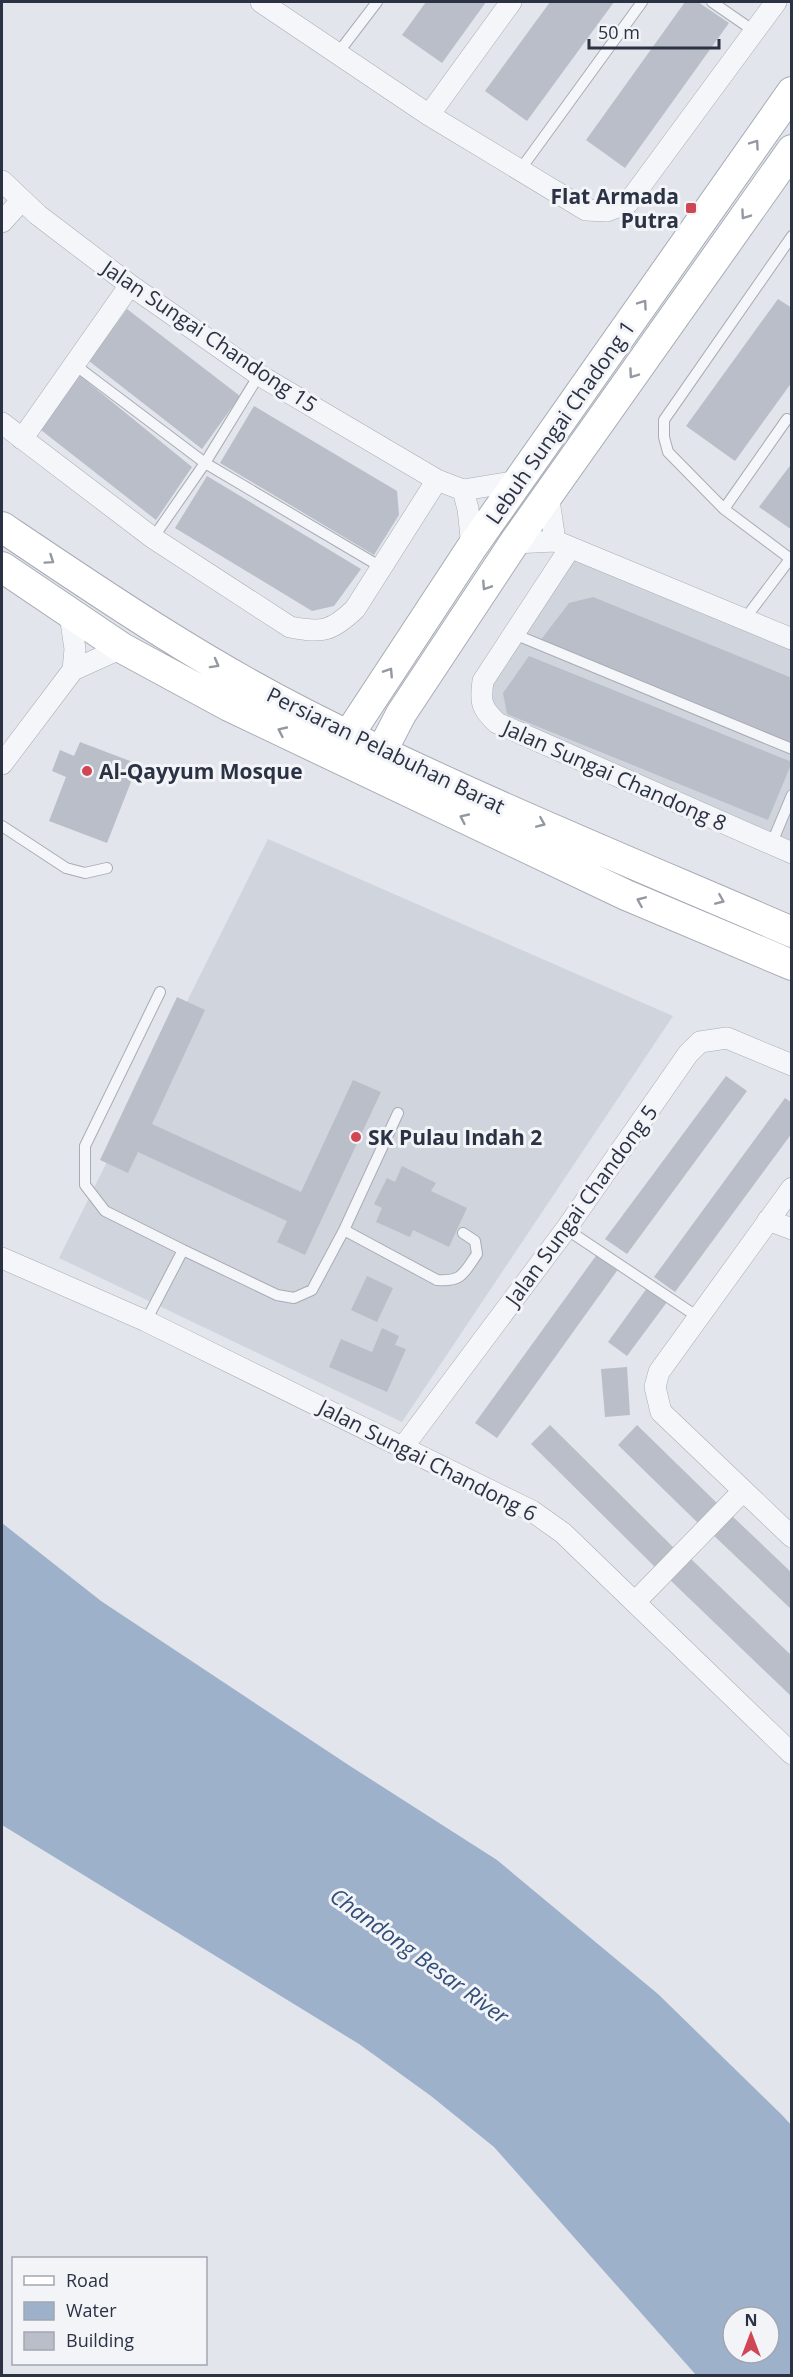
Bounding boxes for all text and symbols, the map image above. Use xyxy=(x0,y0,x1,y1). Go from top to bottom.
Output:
scale bar xyxy=(589,12,720,50)
text: 50 m xyxy=(598,20,640,44)
one-way arrow xyxy=(748,140,759,151)
place label: Flat Armada Putra xyxy=(551,182,679,234)
marker: Flat Armada Putra xyxy=(684,201,698,215)
one-way arrow xyxy=(742,208,753,219)
street label: Jalan Sungai Chandong 15 xyxy=(95,252,323,419)
one-way arrow xyxy=(636,300,647,311)
street label: Lebuh Sungai Chadong 1 xyxy=(479,314,641,530)
one-way arrow xyxy=(629,367,640,378)
one-way arrow xyxy=(44,553,55,564)
one-way arrow xyxy=(481,580,493,590)
one-way arrow xyxy=(209,657,219,668)
one-way arrow xyxy=(382,667,393,678)
street label: Persiaran Pelabuhan Barat xyxy=(262,680,510,820)
street label: Jalan Sungai Chandong 8 xyxy=(497,712,731,837)
one-way arrow xyxy=(277,727,288,739)
place label: Al-Qayyum Mosque xyxy=(99,757,303,785)
marker: Al-Qayyum Mosque xyxy=(80,764,94,778)
one-way arrow xyxy=(460,814,471,826)
one-way arrow xyxy=(535,816,546,828)
one-way arrow xyxy=(714,893,725,905)
one-way arrow xyxy=(636,897,647,909)
street label: Jalan Sungai Chandong 5 xyxy=(497,1099,663,1313)
place label: SK Pulau Indah 2 xyxy=(368,1123,542,1151)
marker: SK Pulau Indah 2 xyxy=(349,1130,363,1144)
street label: Jalan Sungai Chandong 6 xyxy=(312,1392,542,1527)
water label: Chandong Besar River xyxy=(325,1880,516,2031)
legend xyxy=(12,2257,207,2365)
text: Road xyxy=(66,2268,109,2292)
text: Water xyxy=(66,2298,117,2322)
north arrow xyxy=(721,2305,781,2365)
text: N xyxy=(744,2309,758,2331)
text: Building xyxy=(66,2328,134,2352)

